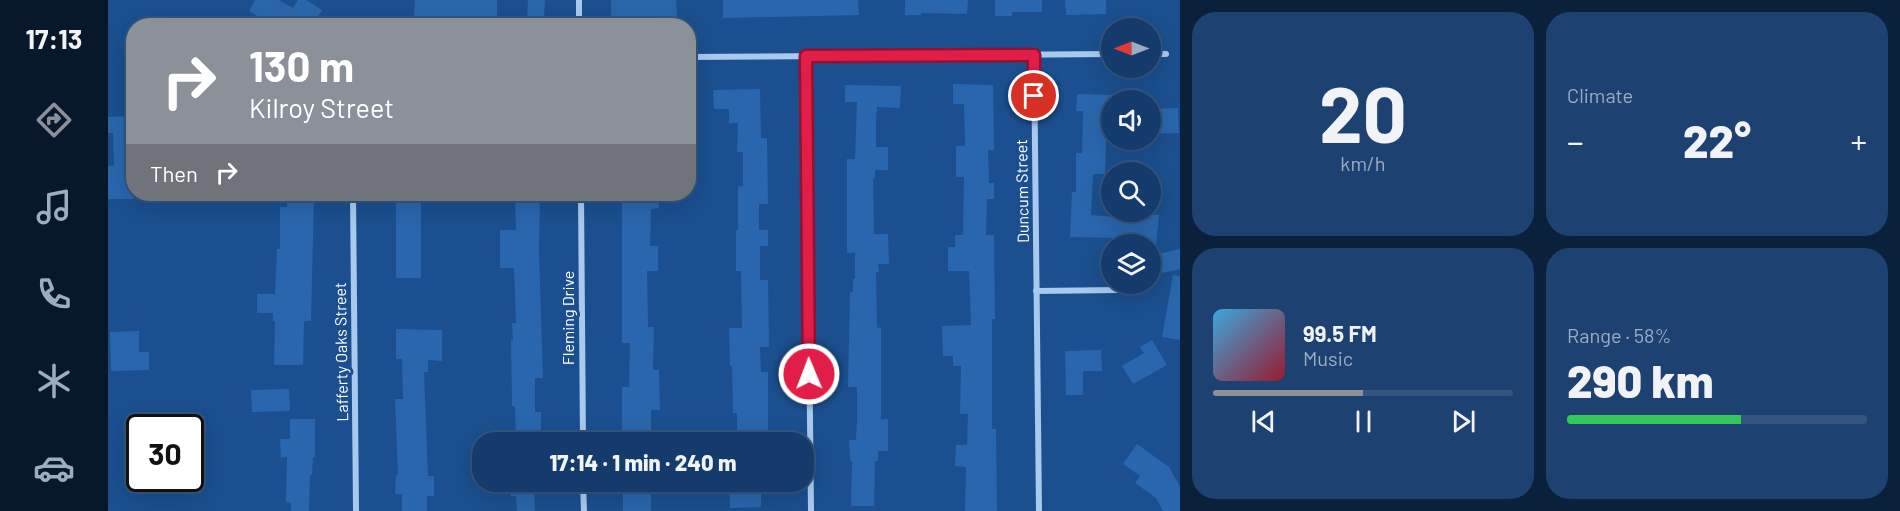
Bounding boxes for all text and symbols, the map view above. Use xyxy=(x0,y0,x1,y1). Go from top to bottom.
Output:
north arrow xyxy=(1101,18,1161,78)
map controls xyxy=(1101,18,1161,294)
text: 17:13 xyxy=(26,22,82,54)
text: 130 m xyxy=(249,40,354,90)
icon: right xyxy=(150,42,228,120)
text: 20 xyxy=(1319,65,1407,159)
pin xyxy=(1008,70,1059,121)
icon: arrive xyxy=(1017,79,1050,112)
text: Climate xyxy=(1567,83,1633,107)
button: sound xyxy=(1101,90,1161,150)
text: Kilroy Street xyxy=(249,91,394,123)
icon: directions xyxy=(33,99,75,141)
text: 22° xyxy=(1683,113,1751,167)
text: − xyxy=(1567,121,1584,161)
text: + xyxy=(1850,121,1867,161)
street label: Duncum Street xyxy=(1011,139,1032,243)
text: km/h xyxy=(1340,151,1386,175)
icon: right xyxy=(210,156,243,189)
text: Then xyxy=(150,160,198,186)
button: search xyxy=(1101,162,1161,222)
icon: music xyxy=(33,186,75,228)
button: layers xyxy=(1101,234,1161,294)
street label: Fleming Drive xyxy=(558,271,577,365)
icon: phone xyxy=(33,273,75,315)
street label: Lafferty Oaks Street xyxy=(330,282,351,422)
text: 99.5 FM xyxy=(1303,320,1377,346)
text: Range · 58% xyxy=(1567,323,1671,347)
position arrow xyxy=(777,342,841,406)
text: Music xyxy=(1303,346,1353,370)
text: 290 km xyxy=(1567,353,1714,407)
icon: climate xyxy=(33,360,75,402)
icon: previous xyxy=(1247,405,1280,438)
icon: pause xyxy=(1347,405,1380,438)
icon: next xyxy=(1447,405,1480,438)
speed limit sign: 30 xyxy=(126,414,204,492)
icon: car xyxy=(33,447,75,489)
text: 17:14 · 1 min · 240 m xyxy=(549,449,737,475)

